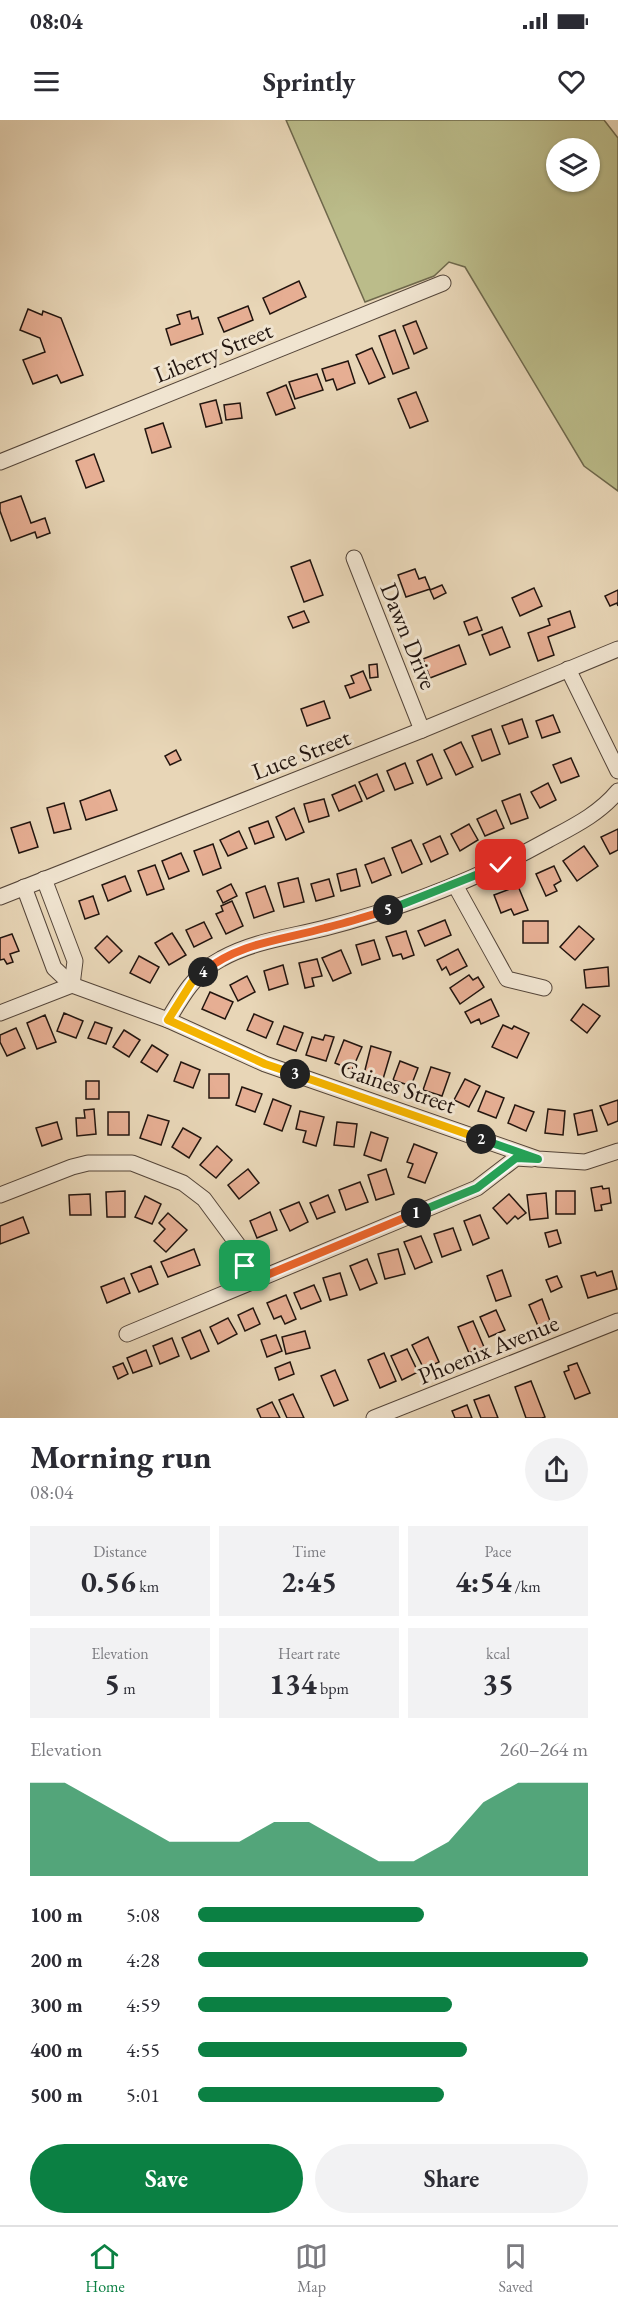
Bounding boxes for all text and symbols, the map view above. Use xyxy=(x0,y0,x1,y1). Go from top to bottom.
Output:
text: 08:04 xyxy=(30,7,83,36)
text: Sprintly xyxy=(263,64,355,99)
icon: menu xyxy=(30,65,63,98)
icon: heart xyxy=(555,65,588,98)
map controls xyxy=(546,138,600,192)
button: layers xyxy=(546,138,600,192)
street label: Liberty Street xyxy=(149,314,277,390)
street label: Dawn Drive xyxy=(374,578,444,694)
street label: Luce Street xyxy=(247,721,355,787)
pin xyxy=(475,839,526,890)
icon: check xyxy=(484,848,517,881)
pin: 5 xyxy=(373,895,403,925)
text: 5 xyxy=(384,899,392,920)
pin: 4 xyxy=(188,957,218,987)
text: 4 xyxy=(199,961,207,982)
street label: Gaines Street xyxy=(336,1052,460,1120)
pin: 3 xyxy=(280,1059,310,1089)
text: 3 xyxy=(291,1063,299,1084)
pin: 2 xyxy=(466,1124,496,1154)
text: 2 xyxy=(477,1128,485,1149)
pin: 1 xyxy=(401,1198,431,1228)
text: 1 xyxy=(412,1202,420,1223)
pin xyxy=(219,1240,270,1291)
icon: arrive xyxy=(228,1249,261,1282)
street label: Phoenix Avenue xyxy=(413,1307,563,1391)
text: Morning run xyxy=(30,1435,212,1478)
button: share xyxy=(525,1438,588,1501)
text: 08:04 xyxy=(30,1479,73,1505)
text: Distance xyxy=(93,1541,147,1562)
text: Time xyxy=(292,1541,326,1562)
text: Pace xyxy=(485,1541,511,1562)
text: 0.56 xyxy=(81,1562,136,1601)
text: 2:45 xyxy=(281,1562,337,1601)
text: 4:54 xyxy=(455,1562,511,1601)
text: km xyxy=(136,1576,159,1597)
text: /km xyxy=(511,1576,541,1597)
text: Elevation xyxy=(91,1643,149,1664)
text: Heart rate xyxy=(278,1643,340,1664)
text: kcal xyxy=(486,1643,510,1664)
text: 5 xyxy=(104,1664,120,1703)
text: 134 xyxy=(269,1664,317,1703)
text: 35 xyxy=(482,1664,514,1703)
text: m xyxy=(120,1678,136,1699)
text: bpm xyxy=(317,1678,349,1699)
text: Elevation xyxy=(30,1736,102,1762)
text: 260–264 m xyxy=(500,1736,588,1762)
text: 100 m xyxy=(30,1902,83,1928)
text: 5:08 xyxy=(126,1902,160,1928)
text: 200 m xyxy=(30,1947,83,1973)
text: 4:28 xyxy=(126,1947,160,1973)
text: 300 m xyxy=(30,1992,83,2018)
text: 4:59 xyxy=(126,1992,160,2018)
text: 400 m xyxy=(30,2037,83,2063)
text: 4:55 xyxy=(126,2037,160,2063)
text: 500 m xyxy=(30,2082,83,2108)
text: 5:01 xyxy=(126,2082,160,2108)
button: Save xyxy=(30,2144,303,2213)
button: Share xyxy=(315,2144,588,2213)
tab: Home xyxy=(85,2240,125,2297)
tab: Map xyxy=(295,2240,328,2297)
tab: Saved xyxy=(499,2240,533,2297)

